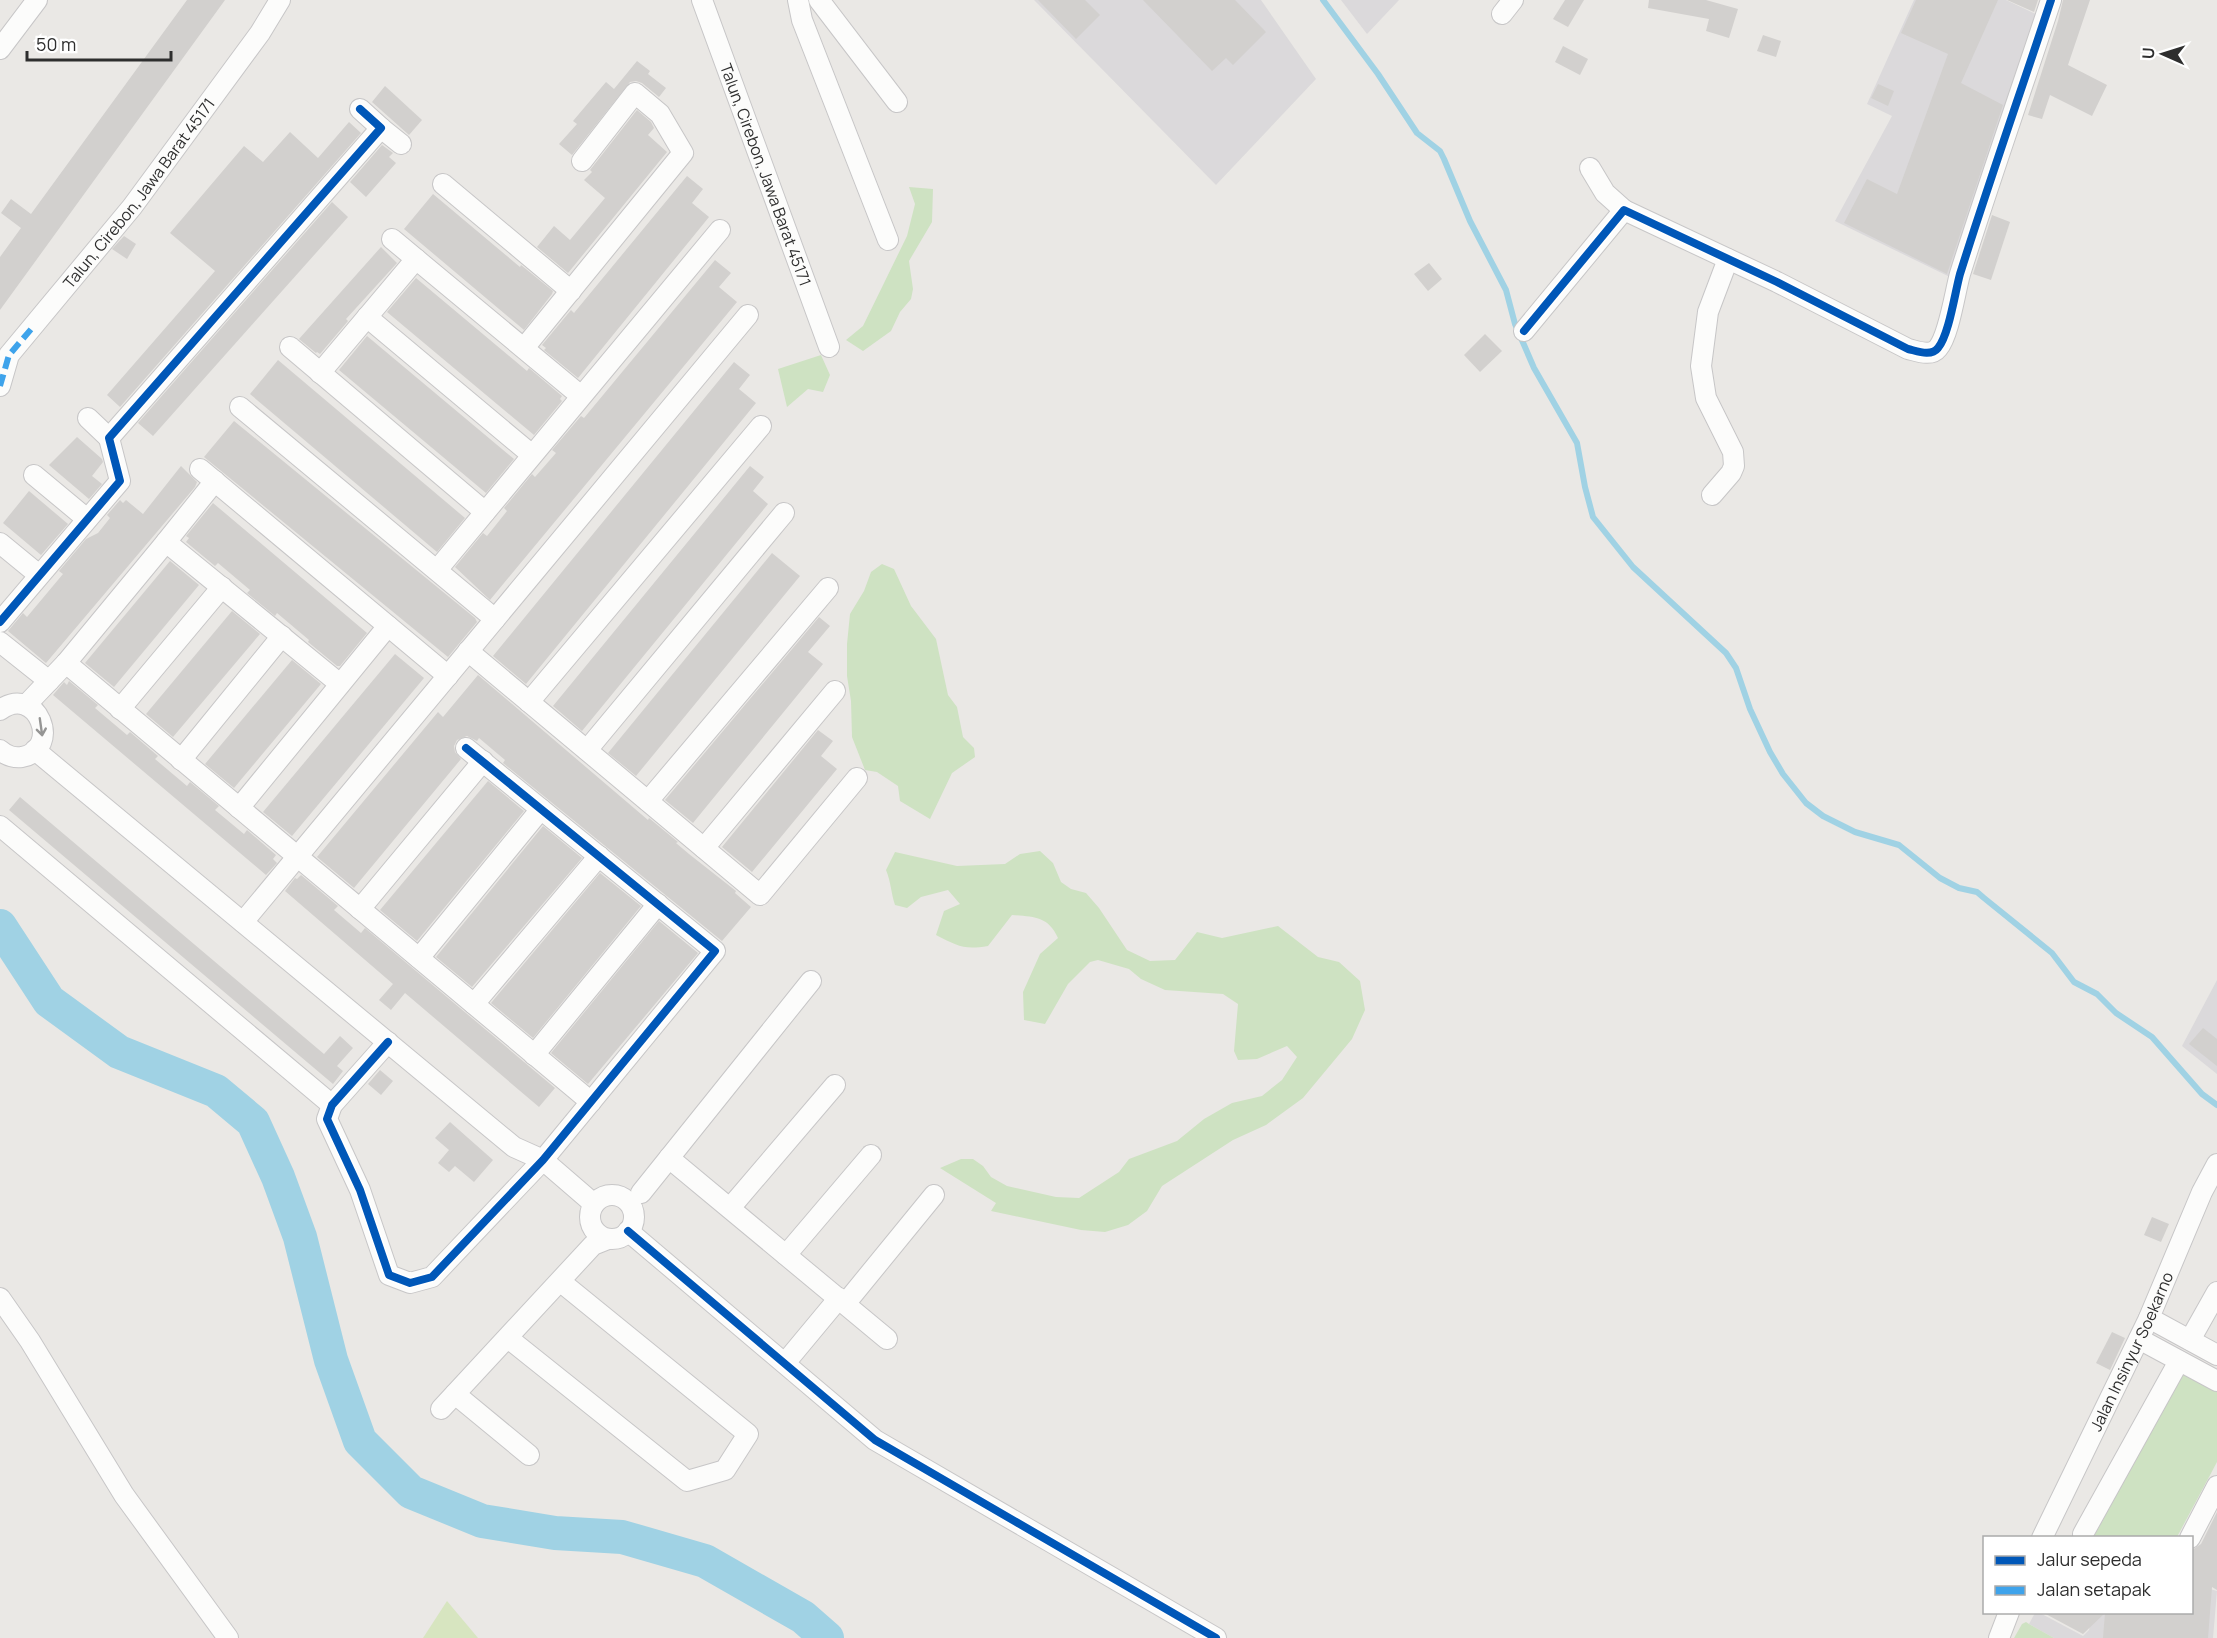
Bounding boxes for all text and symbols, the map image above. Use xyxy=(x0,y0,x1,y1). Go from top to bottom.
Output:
scale bar xyxy=(27,24,171,62)
north arrow xyxy=(2133,24,2193,84)
text: 50 m xyxy=(36,32,76,56)
text: U xyxy=(2137,47,2159,60)
street label: Talun, Cirebon, Jawa Barat 45171 xyxy=(715,60,817,289)
street label: Talun, Cirebon, Jawa Barat 45171 xyxy=(58,93,220,293)
one-way arrow xyxy=(35,717,46,736)
street label: Jalan Insinyur Soekarno xyxy=(2085,1268,2178,1435)
legend xyxy=(1983,1536,2193,1614)
text: Jalur sepeda xyxy=(2037,1547,2142,1571)
text: Jalan setapak xyxy=(2037,1577,2152,1601)

